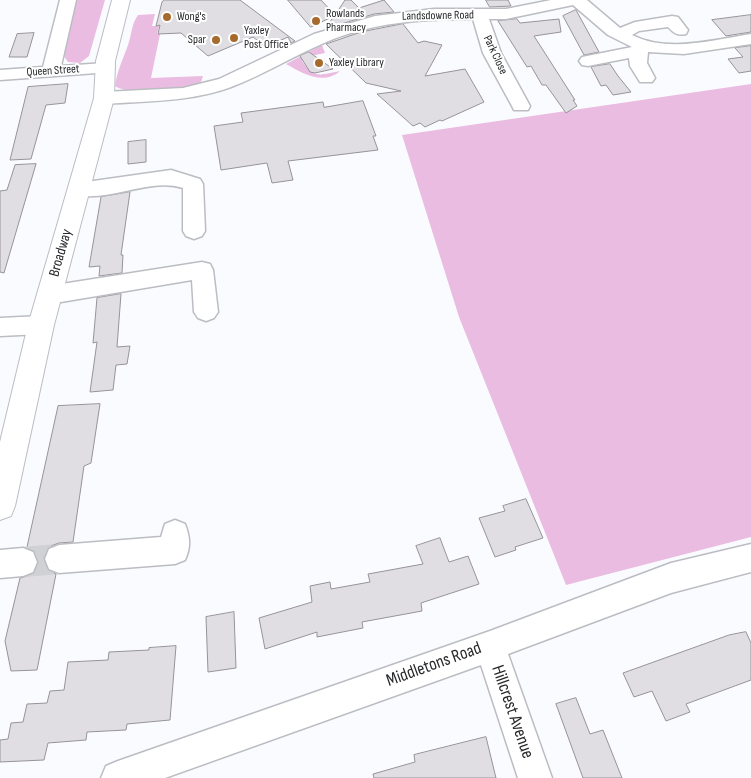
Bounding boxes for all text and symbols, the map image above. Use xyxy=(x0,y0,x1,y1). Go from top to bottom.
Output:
place label: Rowlands Pharmacy xyxy=(326,7,366,35)
street label: Landsdowne Road xyxy=(402,8,474,24)
place label: Wong's xyxy=(177,10,206,24)
marker: Wong's xyxy=(161,11,173,23)
marker: Rowlands Pharmacy xyxy=(310,15,322,27)
place label: Yaxley Post Office xyxy=(244,24,289,52)
marker: Yaxley Post Office xyxy=(228,32,240,44)
place label: Spar xyxy=(188,33,206,47)
street label: Park Close xyxy=(480,33,510,77)
marker: Spar xyxy=(210,34,222,46)
place label: Yaxley Library xyxy=(329,56,384,70)
marker: Yaxley Library xyxy=(313,57,325,69)
street label: Queen Street xyxy=(26,62,80,80)
street label: Broadway xyxy=(46,227,76,279)
street label: Middletons Road xyxy=(384,638,484,692)
street label: Hillcrest Avenue xyxy=(486,663,538,761)

